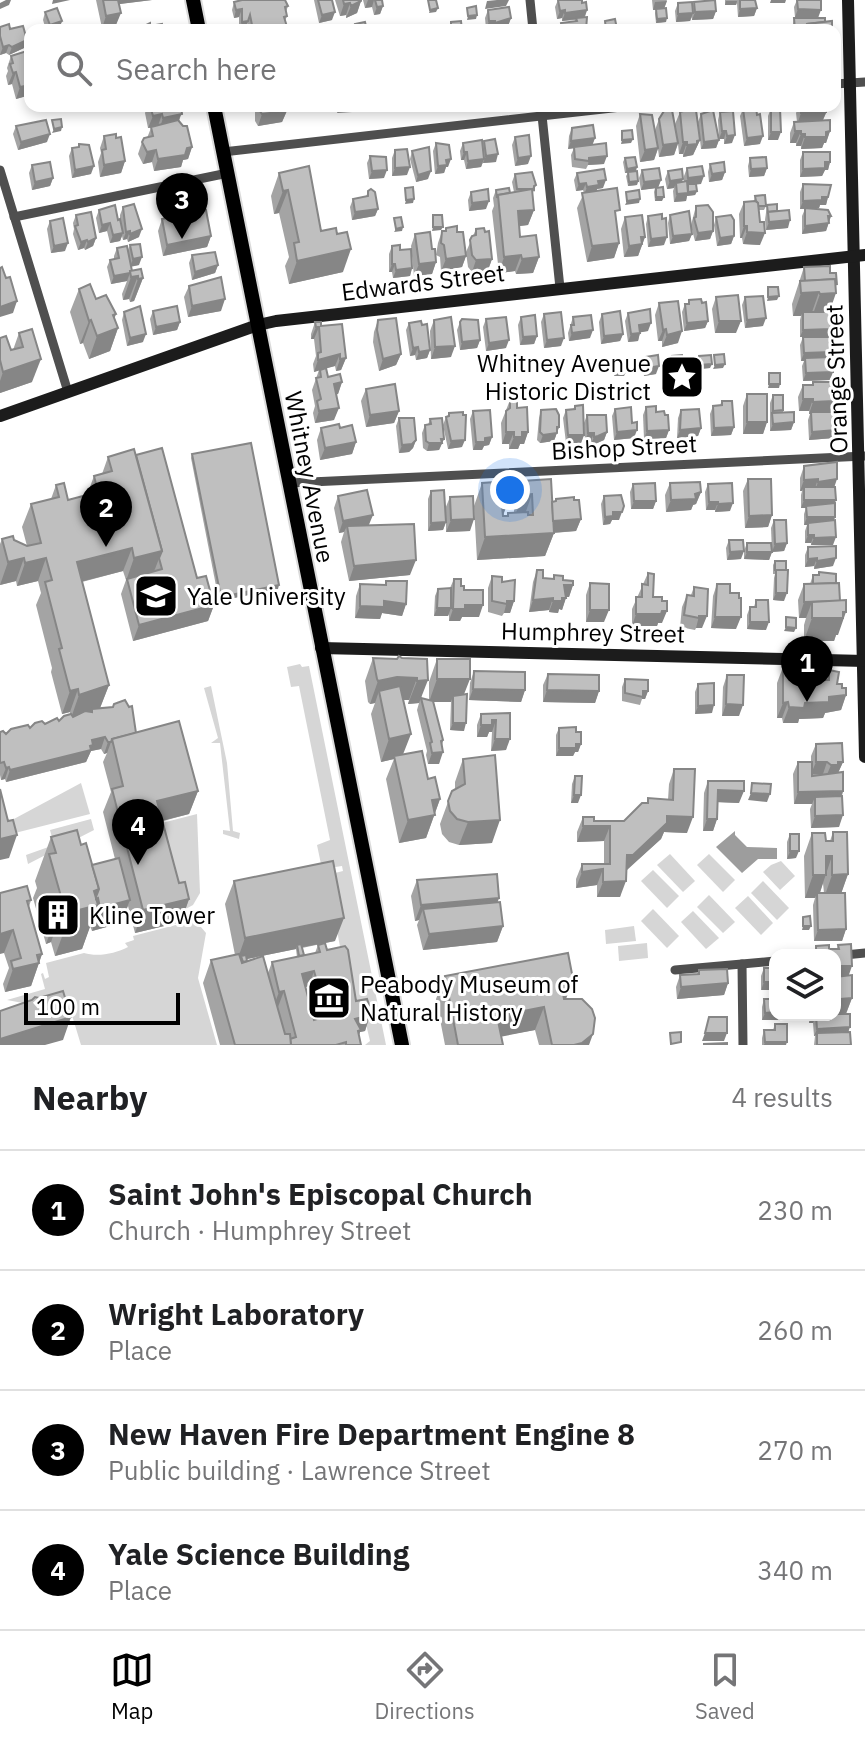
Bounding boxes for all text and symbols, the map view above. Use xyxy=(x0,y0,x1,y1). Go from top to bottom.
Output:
search box xyxy=(24,24,841,112)
icon: search xyxy=(52,46,96,90)
text: Search here xyxy=(116,49,277,88)
pin: 3 xyxy=(156,173,208,239)
street label: Edwards Street xyxy=(339,256,507,308)
street label: Orange Street xyxy=(817,304,855,454)
place label: Whitney Avenue Historic District xyxy=(477,347,651,407)
place icon: Whitney Avenue Historic District xyxy=(658,353,706,401)
street label: Whitney Avenue xyxy=(278,389,342,565)
street label: Bishop Street xyxy=(550,427,698,467)
your location xyxy=(490,470,530,510)
pin: 2 xyxy=(80,481,132,547)
school or university icon: Yale University xyxy=(132,572,180,620)
place label: Yale University xyxy=(187,580,346,612)
street label: Humphrey Street xyxy=(501,614,685,650)
pin: 1 xyxy=(781,636,833,702)
pin: 4 xyxy=(112,799,164,865)
building icon: Kline Tower xyxy=(34,891,82,939)
place label: Kline Tower xyxy=(89,899,215,931)
map controls xyxy=(769,949,841,1021)
button: layers xyxy=(769,949,841,1021)
place label: Peabody Museum of Natural History xyxy=(360,968,579,1028)
museum icon: Peabody Museum of Natural History xyxy=(305,974,353,1022)
scale bar xyxy=(24,989,180,1025)
text: 100 m xyxy=(36,992,100,1021)
text: Nearby xyxy=(32,1075,147,1119)
text: 4 results xyxy=(731,1080,833,1114)
text: Saint John's Episcopal Church xyxy=(108,1174,533,1213)
text: 1 xyxy=(50,1193,66,1227)
text: 230 m xyxy=(757,1193,833,1227)
text: Church · Humphrey Street xyxy=(108,1213,411,1247)
text: Wright Laboratory xyxy=(108,1294,364,1333)
text: 2 xyxy=(50,1313,66,1347)
text: 260 m xyxy=(757,1313,833,1347)
text: Place xyxy=(108,1333,172,1367)
text: New Haven Fire Department Engine 8 xyxy=(108,1414,635,1453)
text: 3 xyxy=(50,1433,66,1467)
text: 270 m xyxy=(757,1433,833,1467)
text: Public building · Lawrence Street xyxy=(108,1453,491,1487)
text: Yale Science Building xyxy=(108,1534,409,1573)
text: 4 xyxy=(50,1553,66,1587)
text: 340 m xyxy=(757,1553,833,1587)
text: Place xyxy=(108,1573,172,1607)
tab: Map xyxy=(110,1648,154,1725)
tab: Directions xyxy=(375,1648,475,1725)
tab: Saved xyxy=(695,1648,755,1725)

